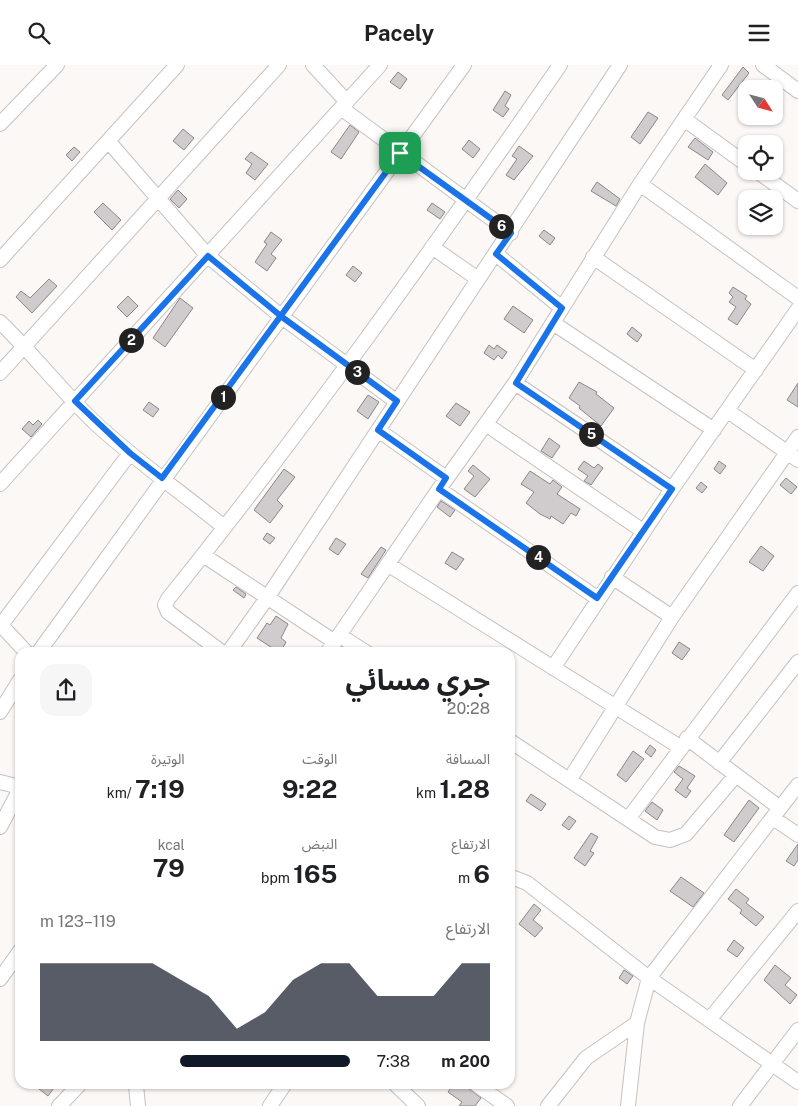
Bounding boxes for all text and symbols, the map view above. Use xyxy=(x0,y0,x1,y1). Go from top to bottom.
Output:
icon: search xyxy=(25,19,53,47)
icon: menu xyxy=(745,19,773,47)
text: Pacely xyxy=(364,20,434,46)
north arrow xyxy=(738,80,782,125)
map controls xyxy=(738,80,783,235)
pin xyxy=(379,132,421,174)
button: locate xyxy=(738,135,783,180)
icon: arrive xyxy=(386,139,414,167)
button: layers xyxy=(738,190,783,235)
pin: 6 xyxy=(488,213,514,239)
text: 6 xyxy=(497,218,506,234)
pin: 2 xyxy=(118,327,144,353)
text: 2 xyxy=(127,332,136,348)
pin: 3 xyxy=(344,359,370,385)
text: 3 xyxy=(353,364,362,380)
pin: 1 xyxy=(210,385,236,409)
text: 1 xyxy=(221,389,227,405)
pin: 5 xyxy=(578,421,604,447)
text: 5 xyxy=(587,426,596,442)
pin: 4 xyxy=(526,545,550,569)
text: 4 xyxy=(534,549,543,565)
text: جري مسائي xyxy=(345,663,490,696)
button: share xyxy=(40,664,92,716)
text: 20:28 xyxy=(447,699,490,718)
text: الوتيرة xyxy=(151,751,185,767)
text: الوقت xyxy=(302,751,337,767)
text: المسافة xyxy=(446,751,490,767)
text: 7:19 xyxy=(135,774,185,804)
text: 9:22 xyxy=(282,774,337,804)
text: 1.28 xyxy=(439,774,490,804)
text: /km xyxy=(107,785,135,801)
text: km xyxy=(416,785,439,801)
text: النبض xyxy=(302,836,337,852)
text: الارتفاع xyxy=(452,836,490,852)
text: kcal xyxy=(158,837,185,853)
text: 79 xyxy=(153,853,185,883)
text: 165 xyxy=(293,859,337,889)
text: 6 xyxy=(473,859,490,889)
text: bpm xyxy=(261,870,293,886)
text: m xyxy=(458,870,473,886)
text: 119–123 m xyxy=(40,912,116,931)
text: الارتفاع xyxy=(446,919,490,938)
text: 7:38 xyxy=(376,1052,410,1071)
text: 200 m xyxy=(441,1052,490,1071)

